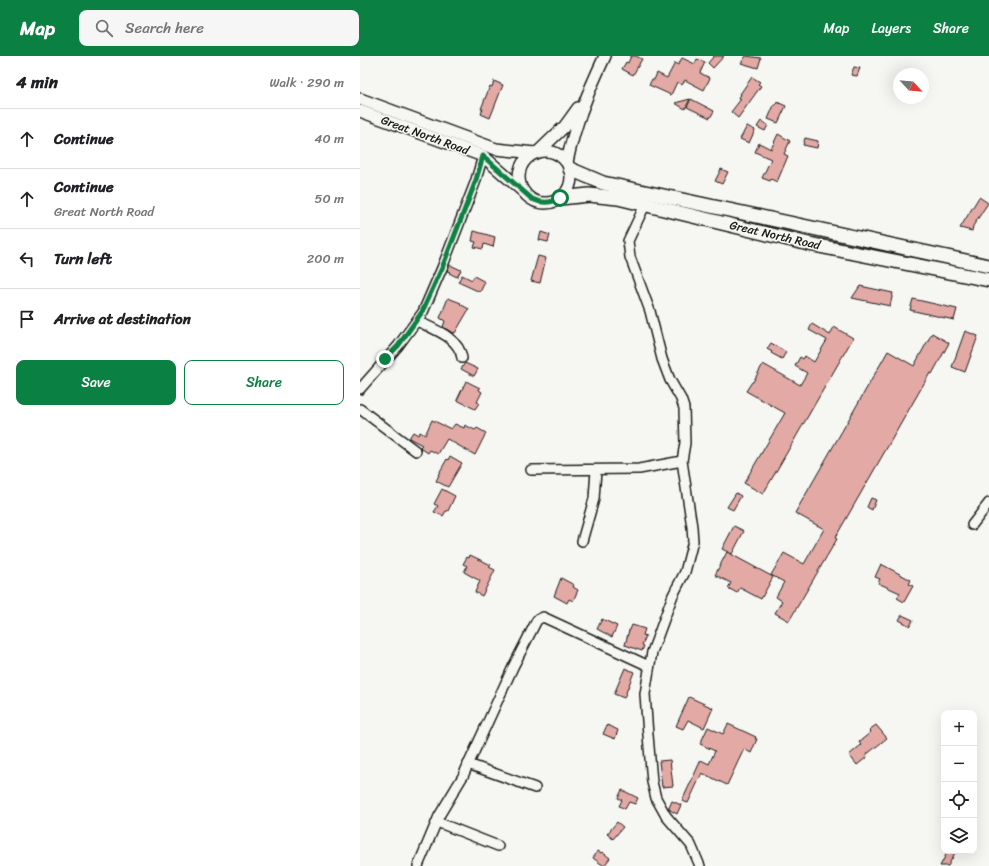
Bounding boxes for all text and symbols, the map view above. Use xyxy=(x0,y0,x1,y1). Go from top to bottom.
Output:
search box xyxy=(79,10,359,46)
text: Map xyxy=(20,12,55,45)
text: Search here xyxy=(125,15,204,41)
text: Map xyxy=(824,16,849,41)
text: Layers xyxy=(871,16,911,41)
text: Share xyxy=(933,16,969,41)
icon: search xyxy=(93,17,115,39)
text: 4 min xyxy=(16,67,58,97)
north arrow xyxy=(893,68,929,104)
text: Walk · 290 m xyxy=(270,71,344,94)
street label: Great North Road xyxy=(378,109,473,161)
text: Continue xyxy=(54,126,114,152)
text: 40 m xyxy=(314,127,344,150)
icon: ahead xyxy=(16,128,38,150)
text: Continue xyxy=(54,174,114,200)
text: 50 m xyxy=(314,187,344,210)
icon: ahead xyxy=(16,188,38,210)
route start xyxy=(551,189,569,207)
text: Great North Road xyxy=(54,200,154,223)
street label: Great North Road xyxy=(727,214,823,256)
text: Turn left xyxy=(54,246,112,272)
text: 200 m xyxy=(307,247,344,270)
icon: left xyxy=(16,248,38,270)
text: Arrive at destination xyxy=(54,306,191,332)
icon: arrive xyxy=(16,308,38,330)
route end xyxy=(376,350,394,368)
button: Save xyxy=(16,360,176,405)
button: Share xyxy=(184,360,344,405)
map controls xyxy=(941,710,977,854)
button: + xyxy=(941,710,977,746)
button: − xyxy=(941,746,977,782)
button: locate xyxy=(941,782,977,818)
button: layers xyxy=(941,818,977,854)

